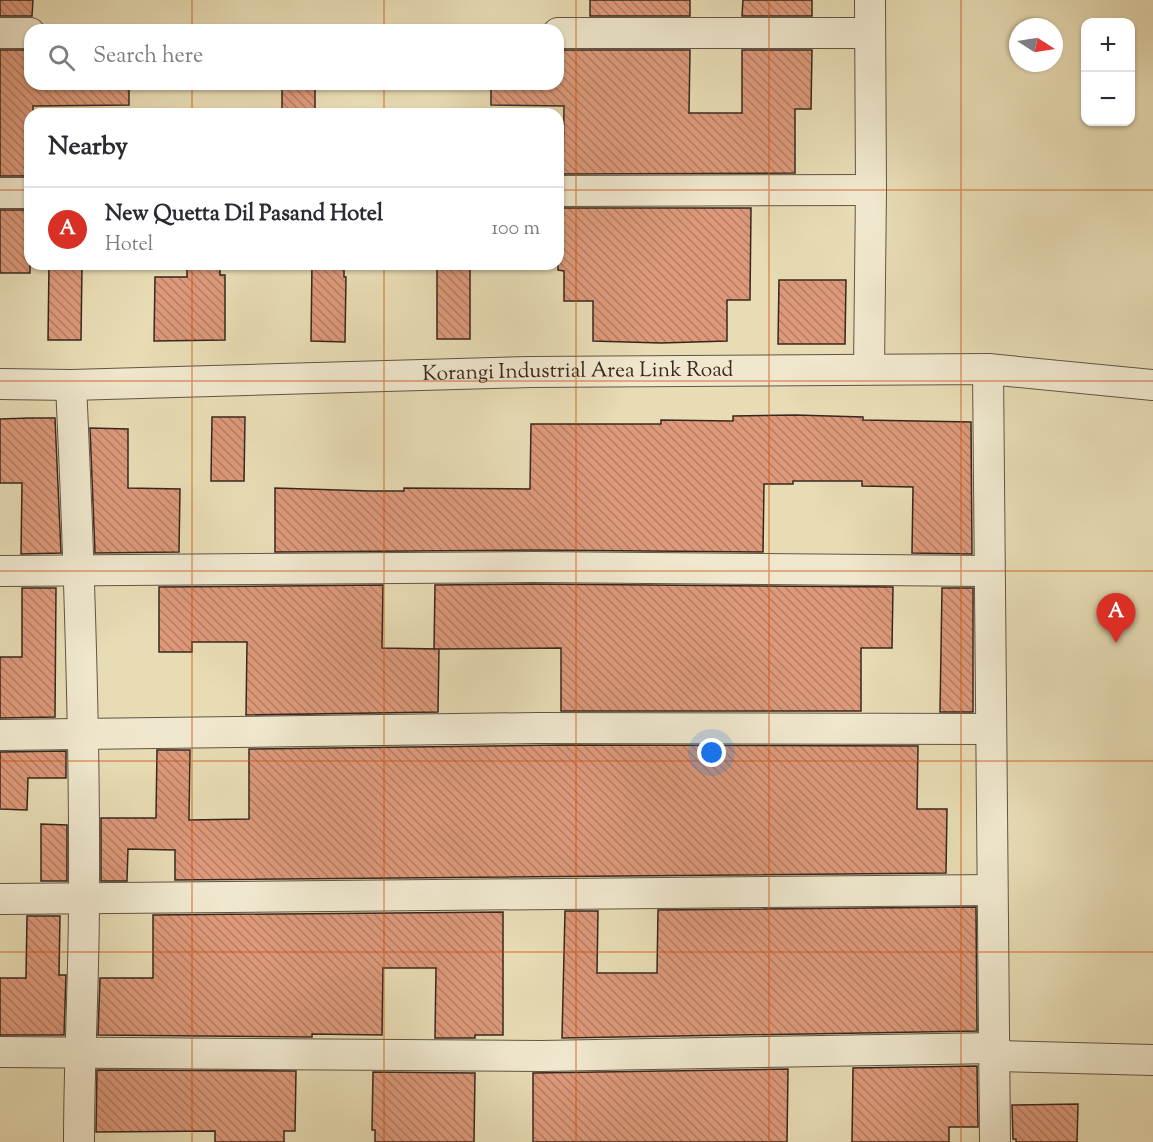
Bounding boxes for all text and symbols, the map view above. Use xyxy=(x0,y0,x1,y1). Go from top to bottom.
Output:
north arrow xyxy=(1009,18,1063,72)
map controls xyxy=(1081,18,1135,126)
button: + xyxy=(1081,18,1135,72)
search box xyxy=(24,24,564,90)
icon: search xyxy=(45,41,78,74)
text: Search here xyxy=(93,41,203,73)
button: − xyxy=(1081,72,1135,126)
text: Nearby xyxy=(48,129,128,166)
text: New Quetta Dil Pasand Hotel xyxy=(105,199,383,231)
text: A xyxy=(59,215,76,244)
text: 100 m xyxy=(491,215,540,244)
text: Hotel xyxy=(105,231,153,260)
street label: Korangi Industrial Area Link Road xyxy=(422,356,734,390)
pin: A xyxy=(1096,594,1136,643)
your location xyxy=(697,738,726,767)

